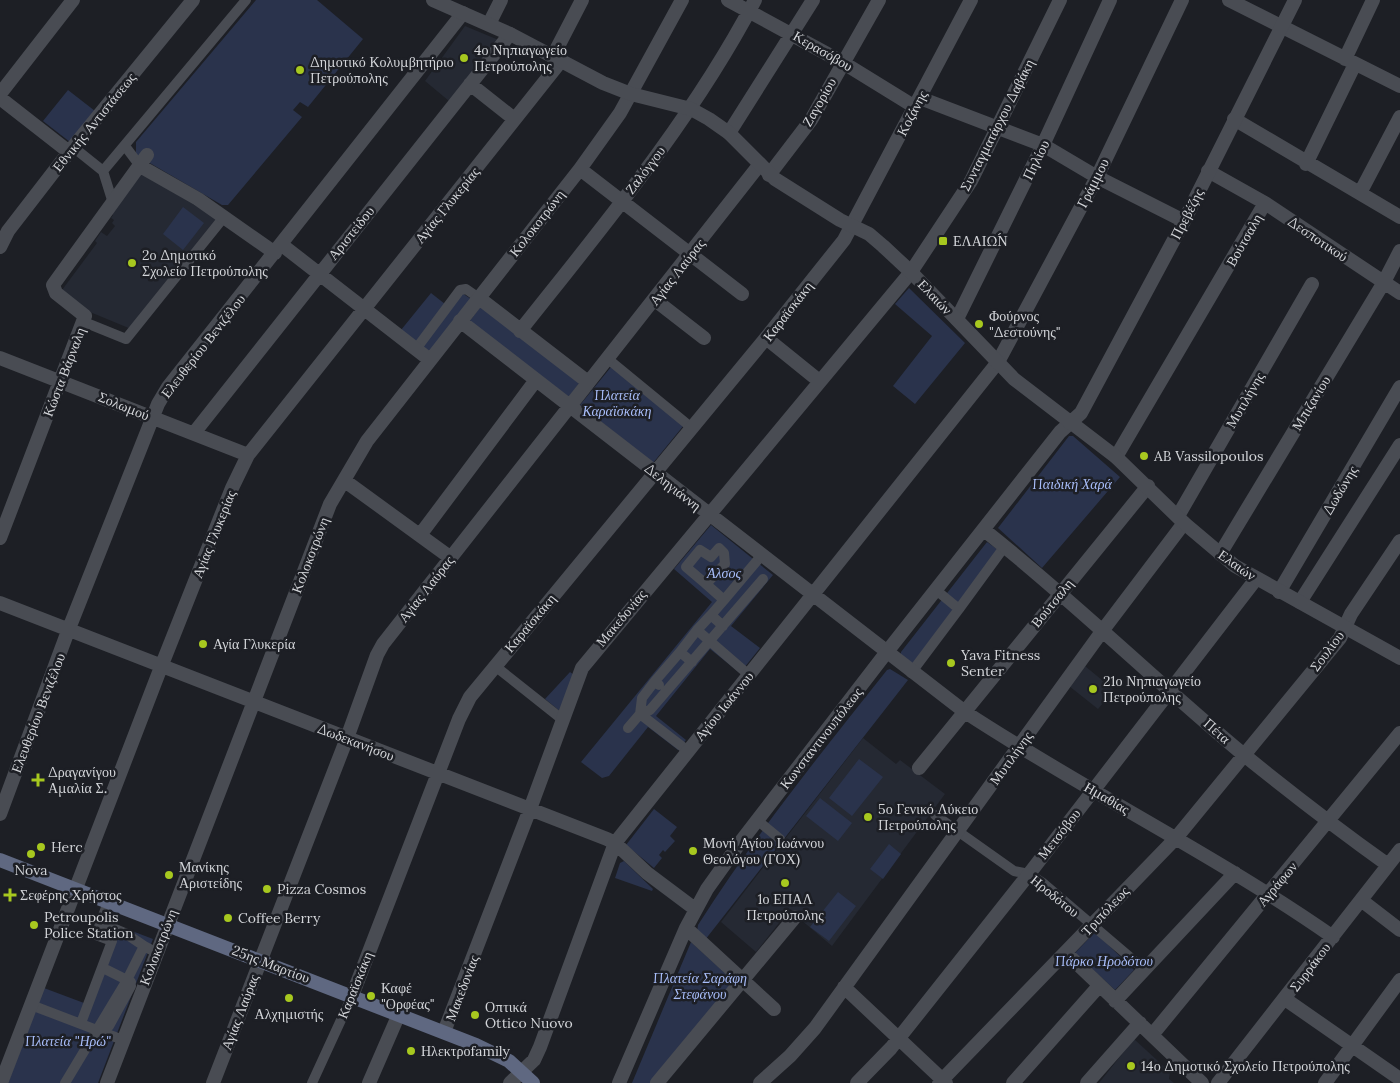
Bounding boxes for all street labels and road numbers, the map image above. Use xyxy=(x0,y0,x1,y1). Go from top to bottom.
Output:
street label: Κερασόβου xyxy=(790,27,856,75)
street label: Συνταγματάρχου Δαβάκη xyxy=(956,56,1038,194)
street label: Εθνικής Αντιστάσεως xyxy=(48,68,140,175)
street label: Ζαγορίου xyxy=(798,74,840,130)
street label: Κοζάνης xyxy=(893,87,932,139)
street label: Πηλίου xyxy=(1019,137,1053,183)
street label: Ζαλόγγου xyxy=(621,142,669,198)
street label: Γράμμου xyxy=(1073,155,1113,211)
street label: Αγίας Γλυκερίας xyxy=(411,163,484,247)
street label: Πρεβέζης xyxy=(1167,185,1208,242)
street label: Κολοκοτρώνη xyxy=(505,186,569,260)
street label: Αριστείδου xyxy=(324,202,378,264)
street label: Βούτσαλη xyxy=(1222,210,1266,270)
street label: Δεσποτικού xyxy=(1285,212,1351,266)
street label: Αγίας Λαύρας xyxy=(645,235,709,309)
street label: Ελαιών xyxy=(914,276,956,318)
street label: Καραϊσκάκη xyxy=(759,277,817,345)
street label: Ελευθερίου Βενιζέλου xyxy=(157,290,249,402)
street label: Κώστα Βάρναλη xyxy=(39,325,89,419)
street label: Μυτιλήνης xyxy=(1222,368,1269,431)
street label: Μπιζανίου xyxy=(1288,372,1334,434)
street label: Σολωμού xyxy=(96,388,152,424)
street label: Δεληγιάννη xyxy=(641,459,705,515)
street label: Δωδώνης xyxy=(1318,462,1362,518)
street label: Αγίας Γλυκερίας xyxy=(188,487,240,581)
street label: Κολοκοτρώνη xyxy=(287,514,333,596)
street label: Ελαιών xyxy=(1215,546,1259,584)
street label: Αγίας Λαύρας xyxy=(394,552,458,626)
street label: Βούτσαλη xyxy=(1027,575,1077,631)
street label: Μακεδονίας xyxy=(592,585,650,650)
street label: Καραϊσκάκη xyxy=(500,590,560,656)
street label: Σουλίου xyxy=(1306,627,1348,675)
street label: Ελευθερίου Βενιζέλου xyxy=(7,651,69,775)
street label: Αγίου Ιωάννου xyxy=(690,667,758,745)
street label: Κωνσταντινουπόλεως xyxy=(776,683,867,792)
street label: Πέτα xyxy=(1200,715,1235,748)
street label: Δωδεκανήσου xyxy=(315,719,397,765)
street label: Μυτιλήνης xyxy=(986,727,1037,788)
street label: Ημαθίας xyxy=(1081,778,1133,818)
street label: Μετσόβου xyxy=(1034,805,1084,863)
street label: Αγράφων xyxy=(1253,858,1301,910)
street label: Ηροδότου xyxy=(1027,871,1083,921)
street label: Τριπόλεως xyxy=(1077,882,1133,940)
street label: Κολοκοτρώνη xyxy=(135,906,181,988)
street label: Συρράκου xyxy=(1286,939,1334,995)
street label: 25ης Μαρτίου xyxy=(230,941,312,987)
street label: Καραϊσκάκη xyxy=(333,949,377,1021)
street label: Μακεδονίας xyxy=(441,952,483,1024)
street label: Αγίας Λαύρας xyxy=(217,971,263,1053)

